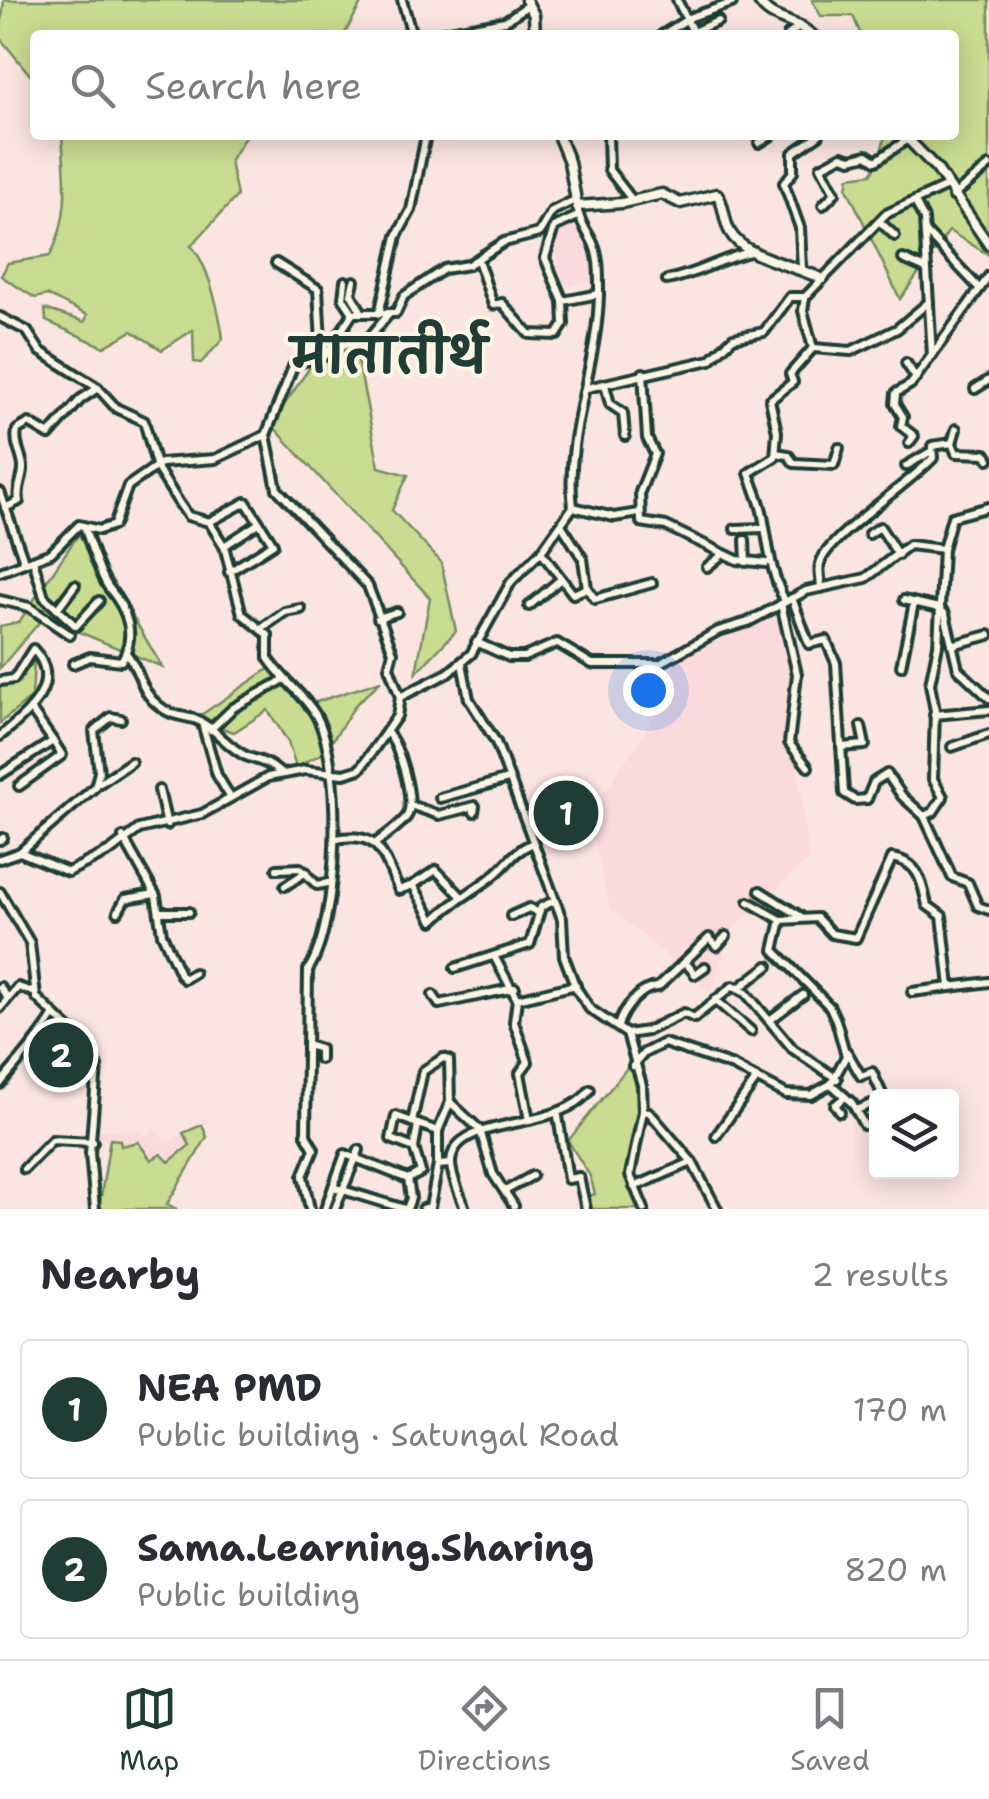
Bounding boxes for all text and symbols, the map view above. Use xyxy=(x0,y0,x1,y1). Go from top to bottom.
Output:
search box xyxy=(30,30,959,140)
icon: search xyxy=(65,58,120,113)
text: Search here xyxy=(145,60,362,111)
district label: मातातीर्थ xyxy=(287,319,491,388)
your location xyxy=(623,665,674,716)
pin: 1 xyxy=(534,776,598,850)
pin: 2 xyxy=(28,1018,94,1092)
map controls xyxy=(869,1089,959,1179)
button: layers xyxy=(869,1089,959,1179)
text: Nearby xyxy=(40,1246,200,1302)
text: 2 results xyxy=(812,1253,949,1296)
text: NEA PMD xyxy=(137,1362,322,1413)
text: 1 xyxy=(67,1388,82,1431)
text: 170 m xyxy=(853,1388,947,1431)
text: Public building · Satungal Road xyxy=(137,1413,619,1456)
text: Sama.Learning.Sharing xyxy=(137,1522,594,1573)
text: 2 xyxy=(63,1548,86,1591)
text: 820 m xyxy=(844,1548,947,1591)
text: Public building xyxy=(137,1573,360,1616)
tab: Map xyxy=(119,1681,179,1779)
tab: Directions xyxy=(418,1681,551,1779)
tab: Saved xyxy=(790,1681,870,1779)

